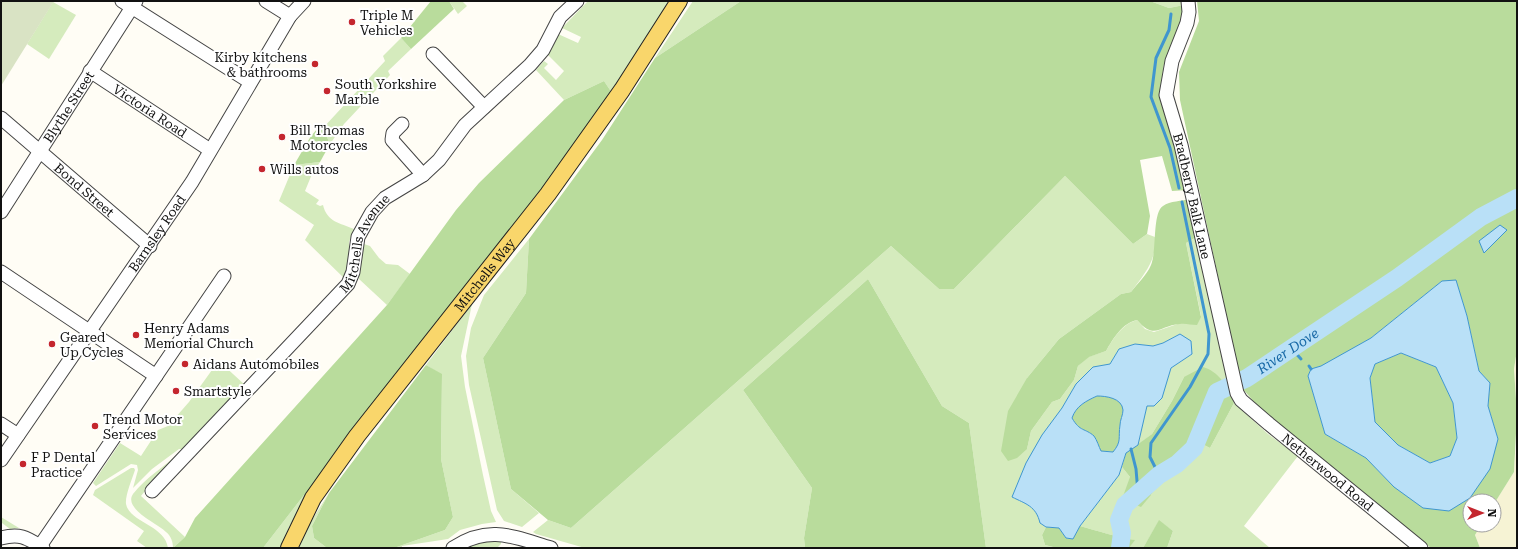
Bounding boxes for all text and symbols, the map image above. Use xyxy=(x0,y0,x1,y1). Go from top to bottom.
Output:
place label: Triple M Vehicles xyxy=(360,8,413,38)
marker: Triple M Vehicles xyxy=(347,17,357,27)
place label: Kirby kitchens & bathrooms xyxy=(214,50,307,80)
marker: Kirby kitchens & bathrooms xyxy=(310,59,320,69)
street label: Blythe Street xyxy=(40,68,97,145)
place label: South Yorkshire Marble xyxy=(335,77,436,107)
street label: Victoria Road xyxy=(110,81,190,141)
marker: South Yorkshire Marble xyxy=(322,86,332,96)
place label: Bill Thomas Motorcycles xyxy=(290,123,368,153)
street label: Bradberry Balk Lane xyxy=(1170,131,1213,260)
marker: Bill Thomas Motorcycles xyxy=(277,132,287,142)
street label: Bond Street xyxy=(51,160,117,220)
place label: Wills autos xyxy=(270,162,339,177)
marker: Wills autos xyxy=(257,164,267,174)
street label: Mitchells Avenue xyxy=(337,191,393,296)
street label: Barnsley Road xyxy=(126,192,189,275)
street label: Mitchells Way xyxy=(451,235,518,314)
place label: Henry Adams Memorial Church xyxy=(144,321,254,351)
water label: River Dove xyxy=(1253,325,1321,378)
place label: Geared Up Cycles xyxy=(60,330,123,360)
marker: Henry Adams Memorial Church xyxy=(131,330,141,340)
marker: Geared Up Cycles xyxy=(47,339,57,349)
place label: Aidans Automobiles xyxy=(193,357,319,372)
marker: Aidans Automobiles xyxy=(180,359,190,369)
place label: Smartstyle xyxy=(184,384,251,399)
marker: Smartstyle xyxy=(171,386,181,396)
place label: Trend Motor Services xyxy=(103,412,183,442)
marker: Trend Motor Services xyxy=(90,421,100,431)
street label: Netherwood Road xyxy=(1279,431,1377,515)
place label: F P Dental Practice xyxy=(31,450,95,480)
marker: F P Dental Practice xyxy=(18,459,28,469)
north arrow xyxy=(1462,493,1502,533)
text: N xyxy=(1485,509,1498,518)

